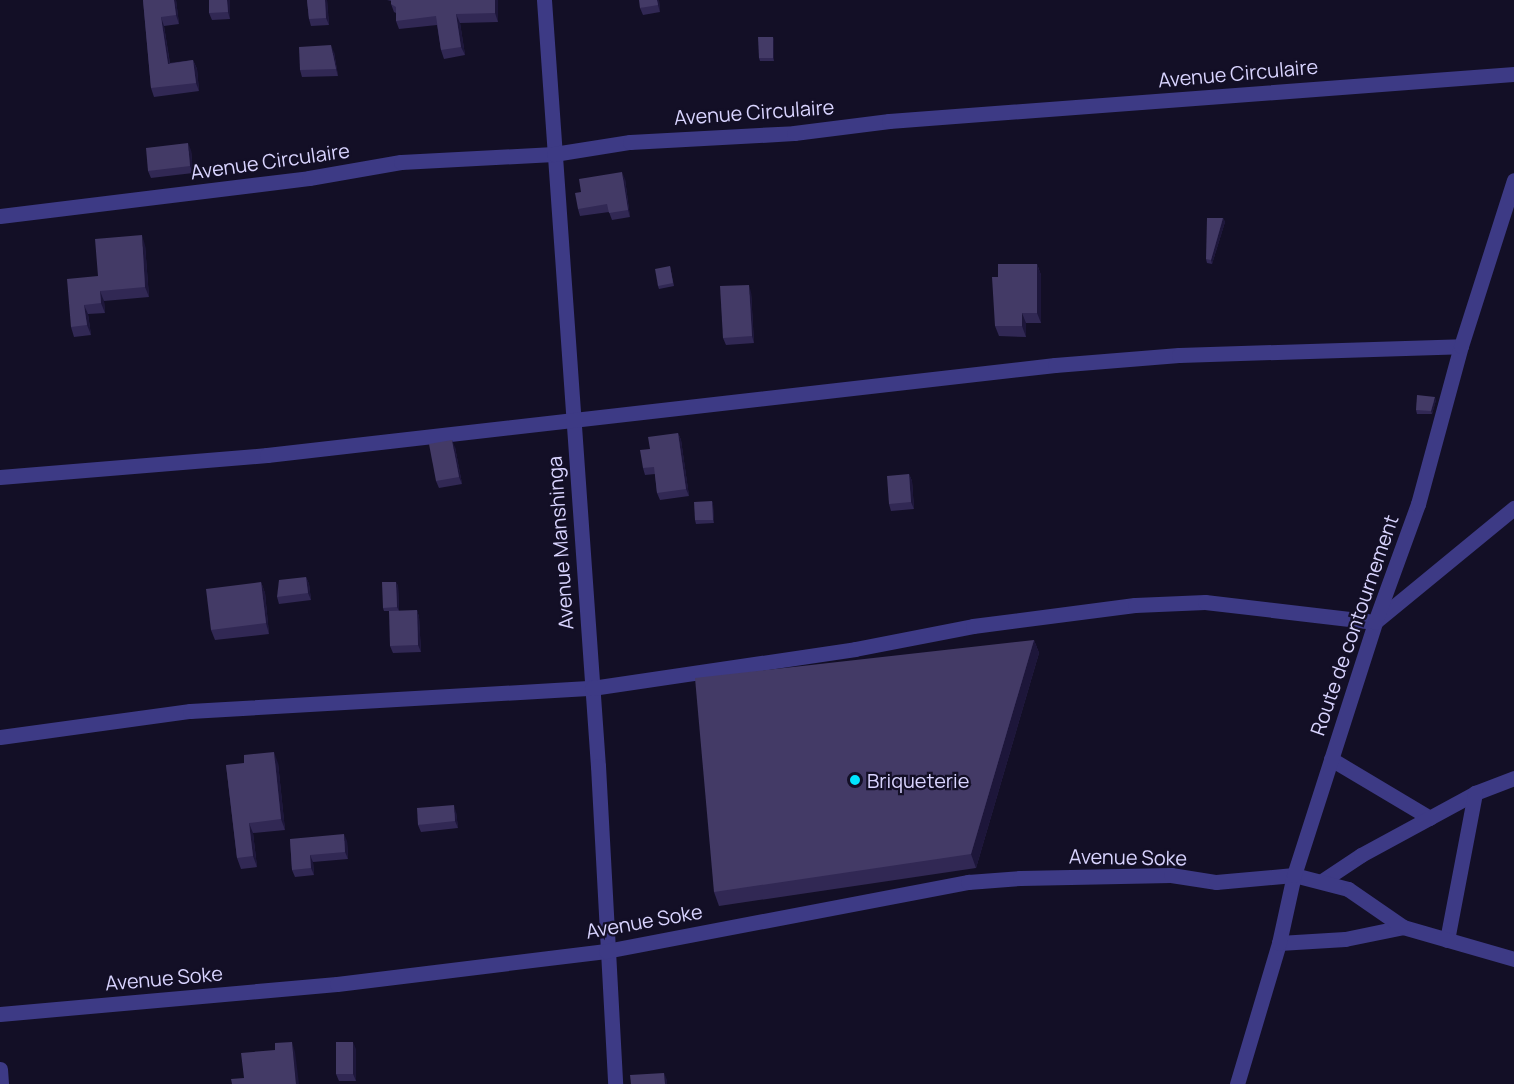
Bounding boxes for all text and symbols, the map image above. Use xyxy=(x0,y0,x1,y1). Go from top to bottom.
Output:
street label: Avenue Circulaire xyxy=(1157,54,1319,92)
street label: Avenue Circulaire xyxy=(673,94,835,130)
street label: Avenue Circulaire xyxy=(189,138,351,184)
street label: Avenue Manshinga xyxy=(542,455,578,631)
street label: Route de contournement xyxy=(1305,512,1403,738)
place label: Briqueterie xyxy=(867,768,969,792)
marker: Briqueterie xyxy=(848,773,862,787)
street label: Avenue Soke xyxy=(1069,844,1187,870)
street label: Avenue Soke xyxy=(584,899,704,943)
street label: Avenue Soke xyxy=(104,961,224,995)

